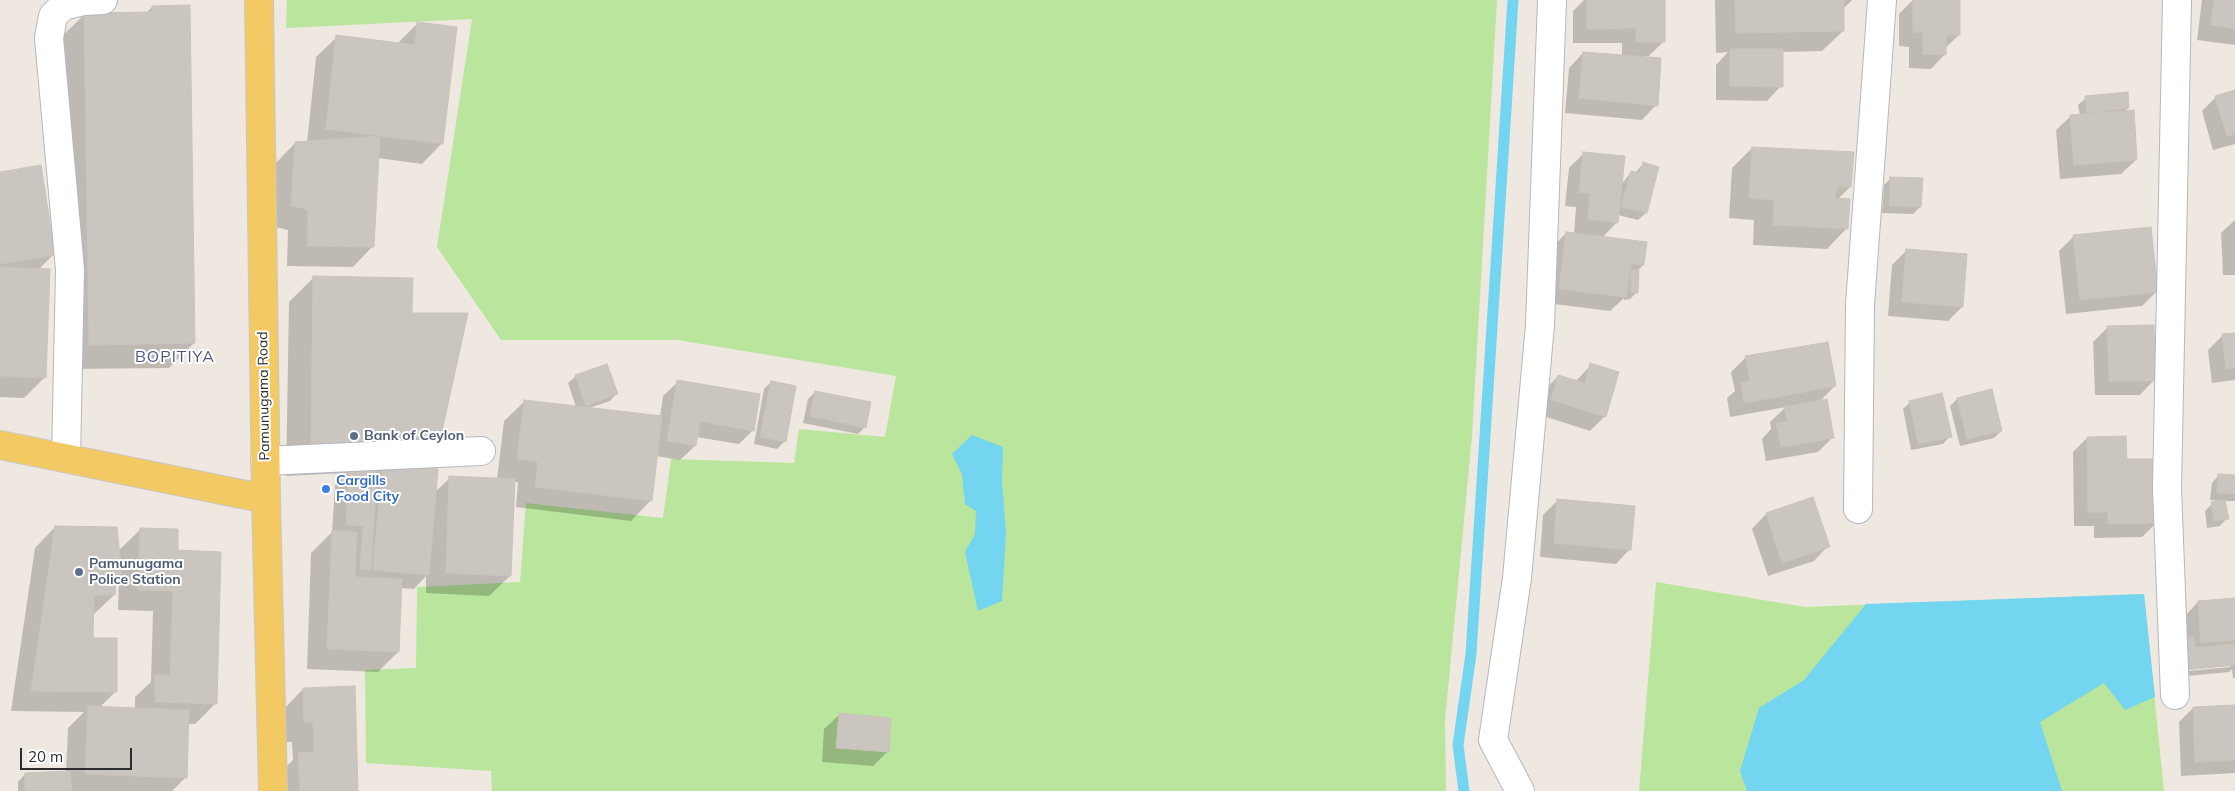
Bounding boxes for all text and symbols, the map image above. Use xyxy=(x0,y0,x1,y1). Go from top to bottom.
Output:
street label: Pamunugama Road xyxy=(254,331,274,461)
district label: BOPITIYA xyxy=(134,347,216,367)
place label: Bank of Ceylon xyxy=(364,428,464,444)
marker: Bank of Ceylon xyxy=(348,430,360,442)
place label: Cargills Food City xyxy=(336,473,399,506)
marker: Cargills Food City xyxy=(320,483,332,495)
place label: Pamunugama Police Station xyxy=(89,556,183,588)
marker: Pamunugama Police Station xyxy=(73,566,85,578)
scale bar xyxy=(22,738,135,770)
text: 20 m xyxy=(28,747,63,766)

